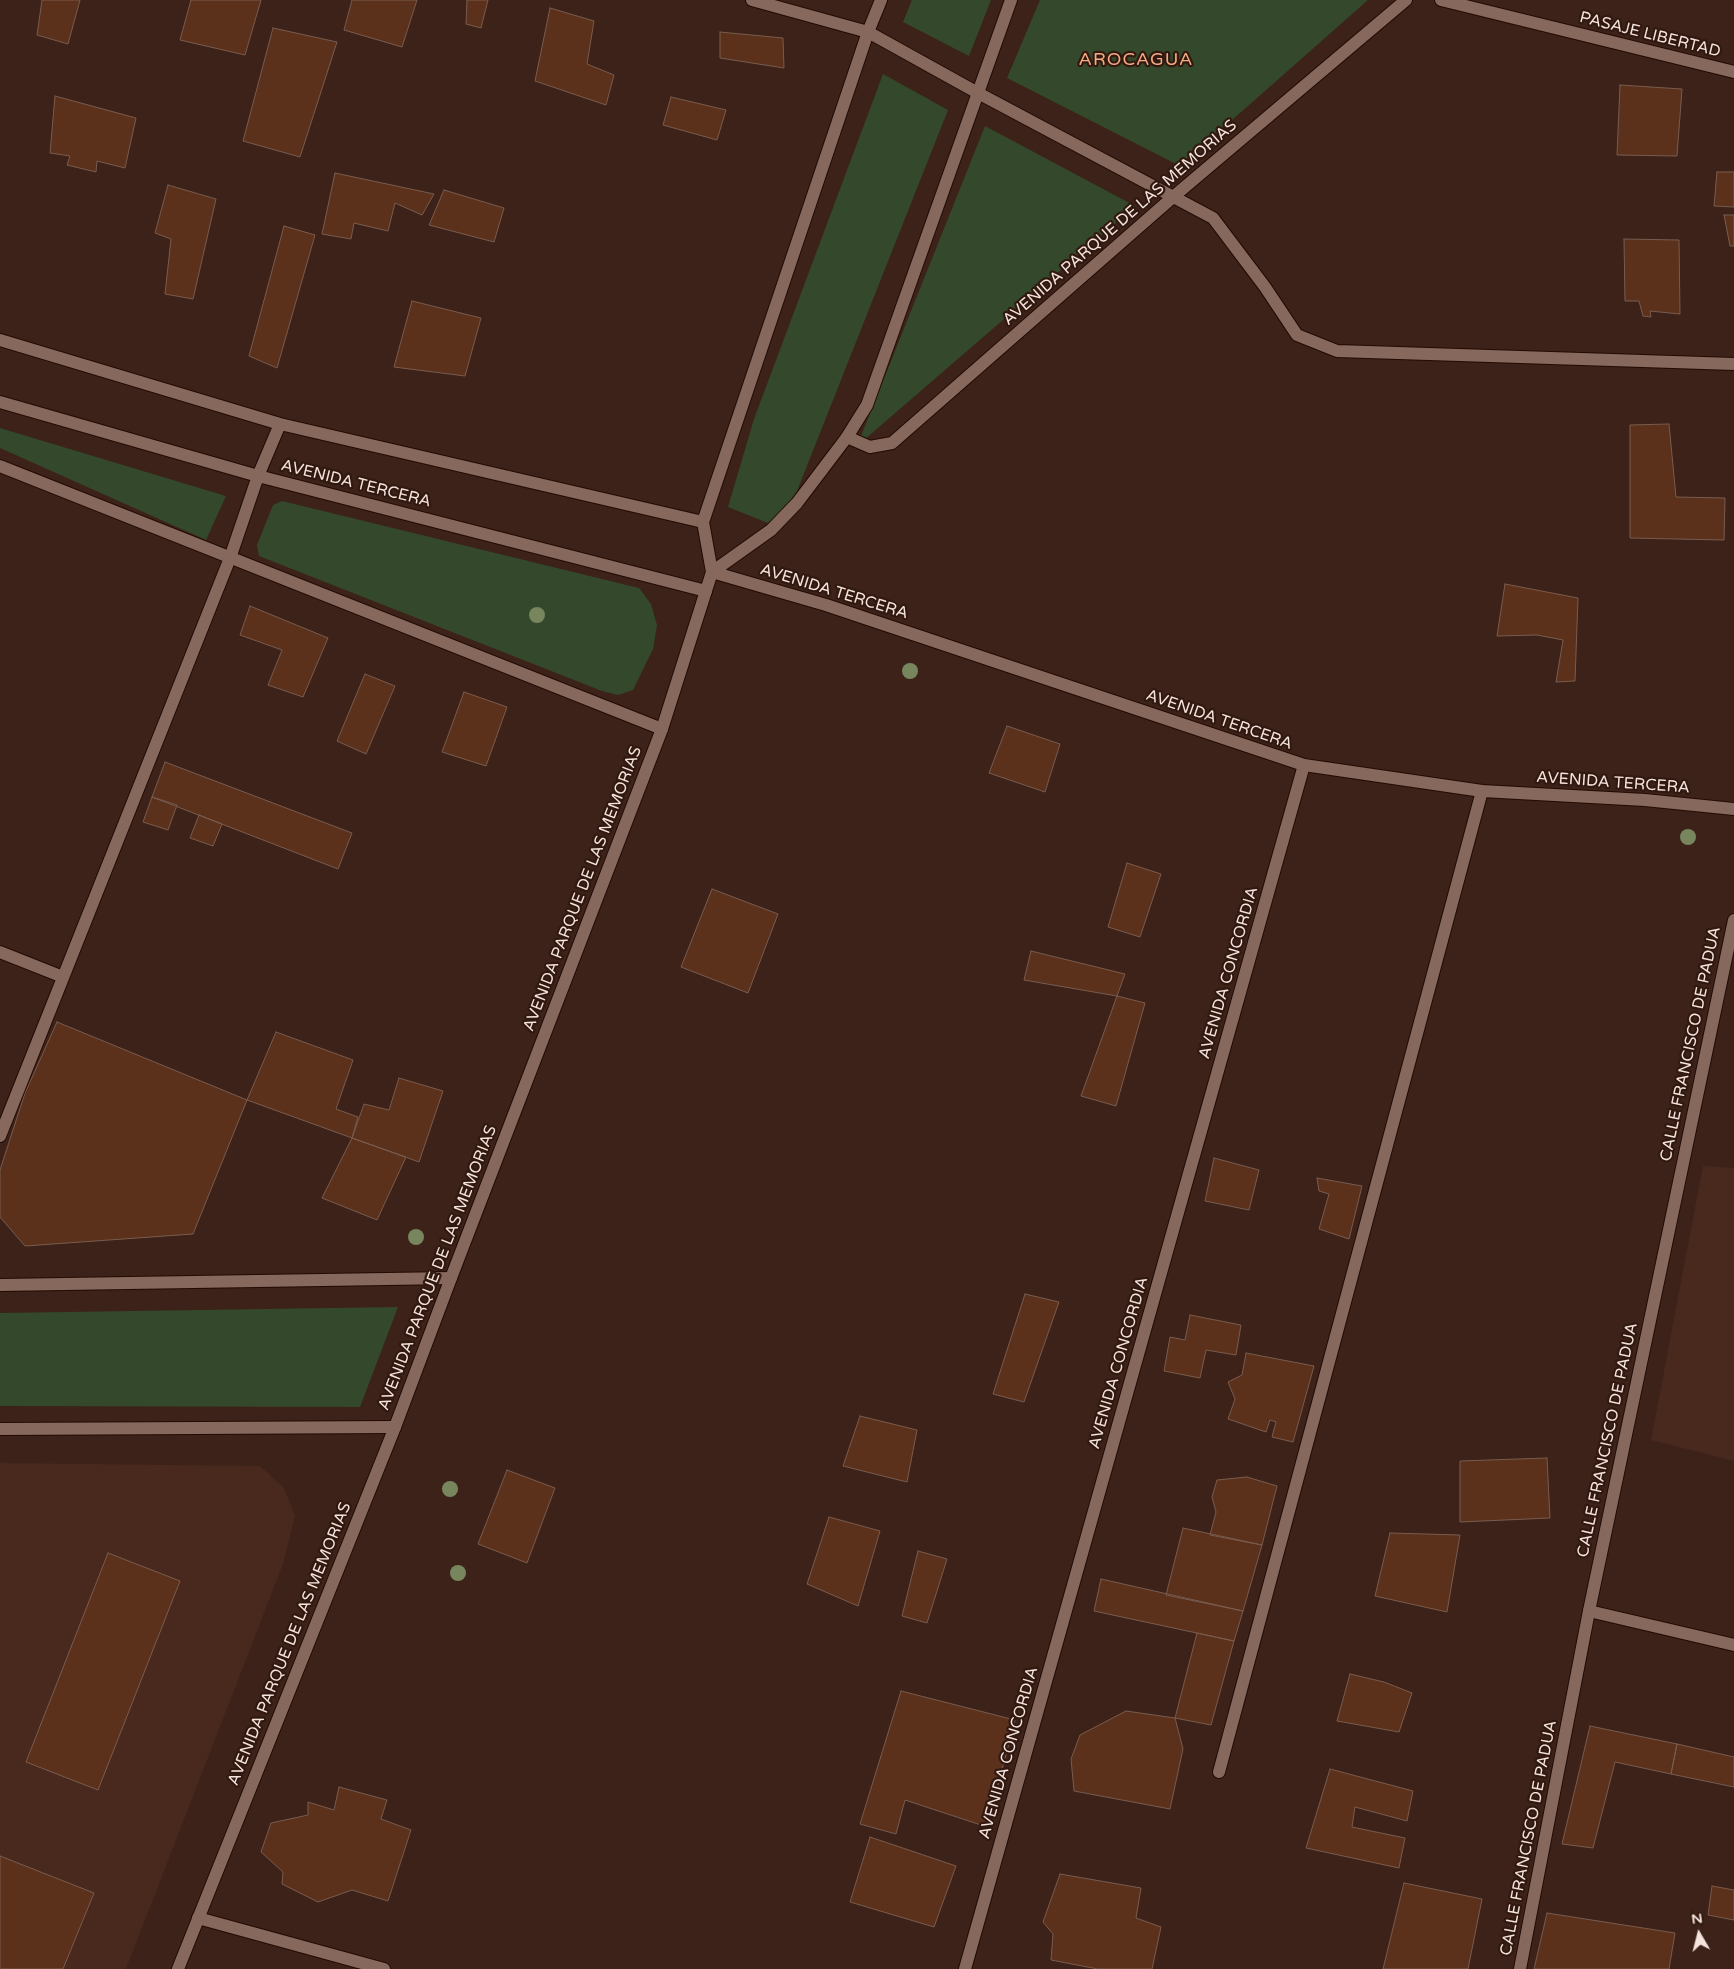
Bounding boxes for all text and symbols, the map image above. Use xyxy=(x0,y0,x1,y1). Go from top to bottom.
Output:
street label: PASAJE LIBERTAD xyxy=(1577,8,1723,62)
district label: AROCAGUA xyxy=(1078,49,1194,71)
street label: AVENIDA PARQUE DE LAS MEMORIAS xyxy=(999,116,1241,330)
street label: AVENIDA TERCERA xyxy=(279,456,433,512)
street label: AVENIDA TERCERA xyxy=(758,560,910,624)
street label: AVENIDA TERCERA xyxy=(1143,686,1295,754)
street label: AVENIDA PARQUE DE LAS MEMORIAS xyxy=(520,744,646,1034)
street label: AVENIDA TERCERA xyxy=(1536,768,1690,798)
street label: AVENIDA CONCORDIA xyxy=(1195,885,1263,1061)
street label: CALLE FRANCISCO DE PADUA xyxy=(1657,925,1725,1163)
street label: AVENIDA PARQUE DE LAS MEMORIAS xyxy=(375,1123,501,1413)
street label: AVENIDA CONCORDIA xyxy=(1085,1275,1153,1451)
street label: CALLE FRANCISCO DE PADUA xyxy=(1574,1321,1642,1559)
street label: AVENIDA PARQUE DE LAS MEMORIAS xyxy=(224,1500,356,1788)
street label: AVENIDA CONCORDIA xyxy=(975,1665,1043,1841)
street label: CALLE FRANCISCO DE PADUA xyxy=(1497,1719,1561,1957)
north arrow xyxy=(1674,1909,1724,1959)
text: N xyxy=(1690,1909,1704,1928)

